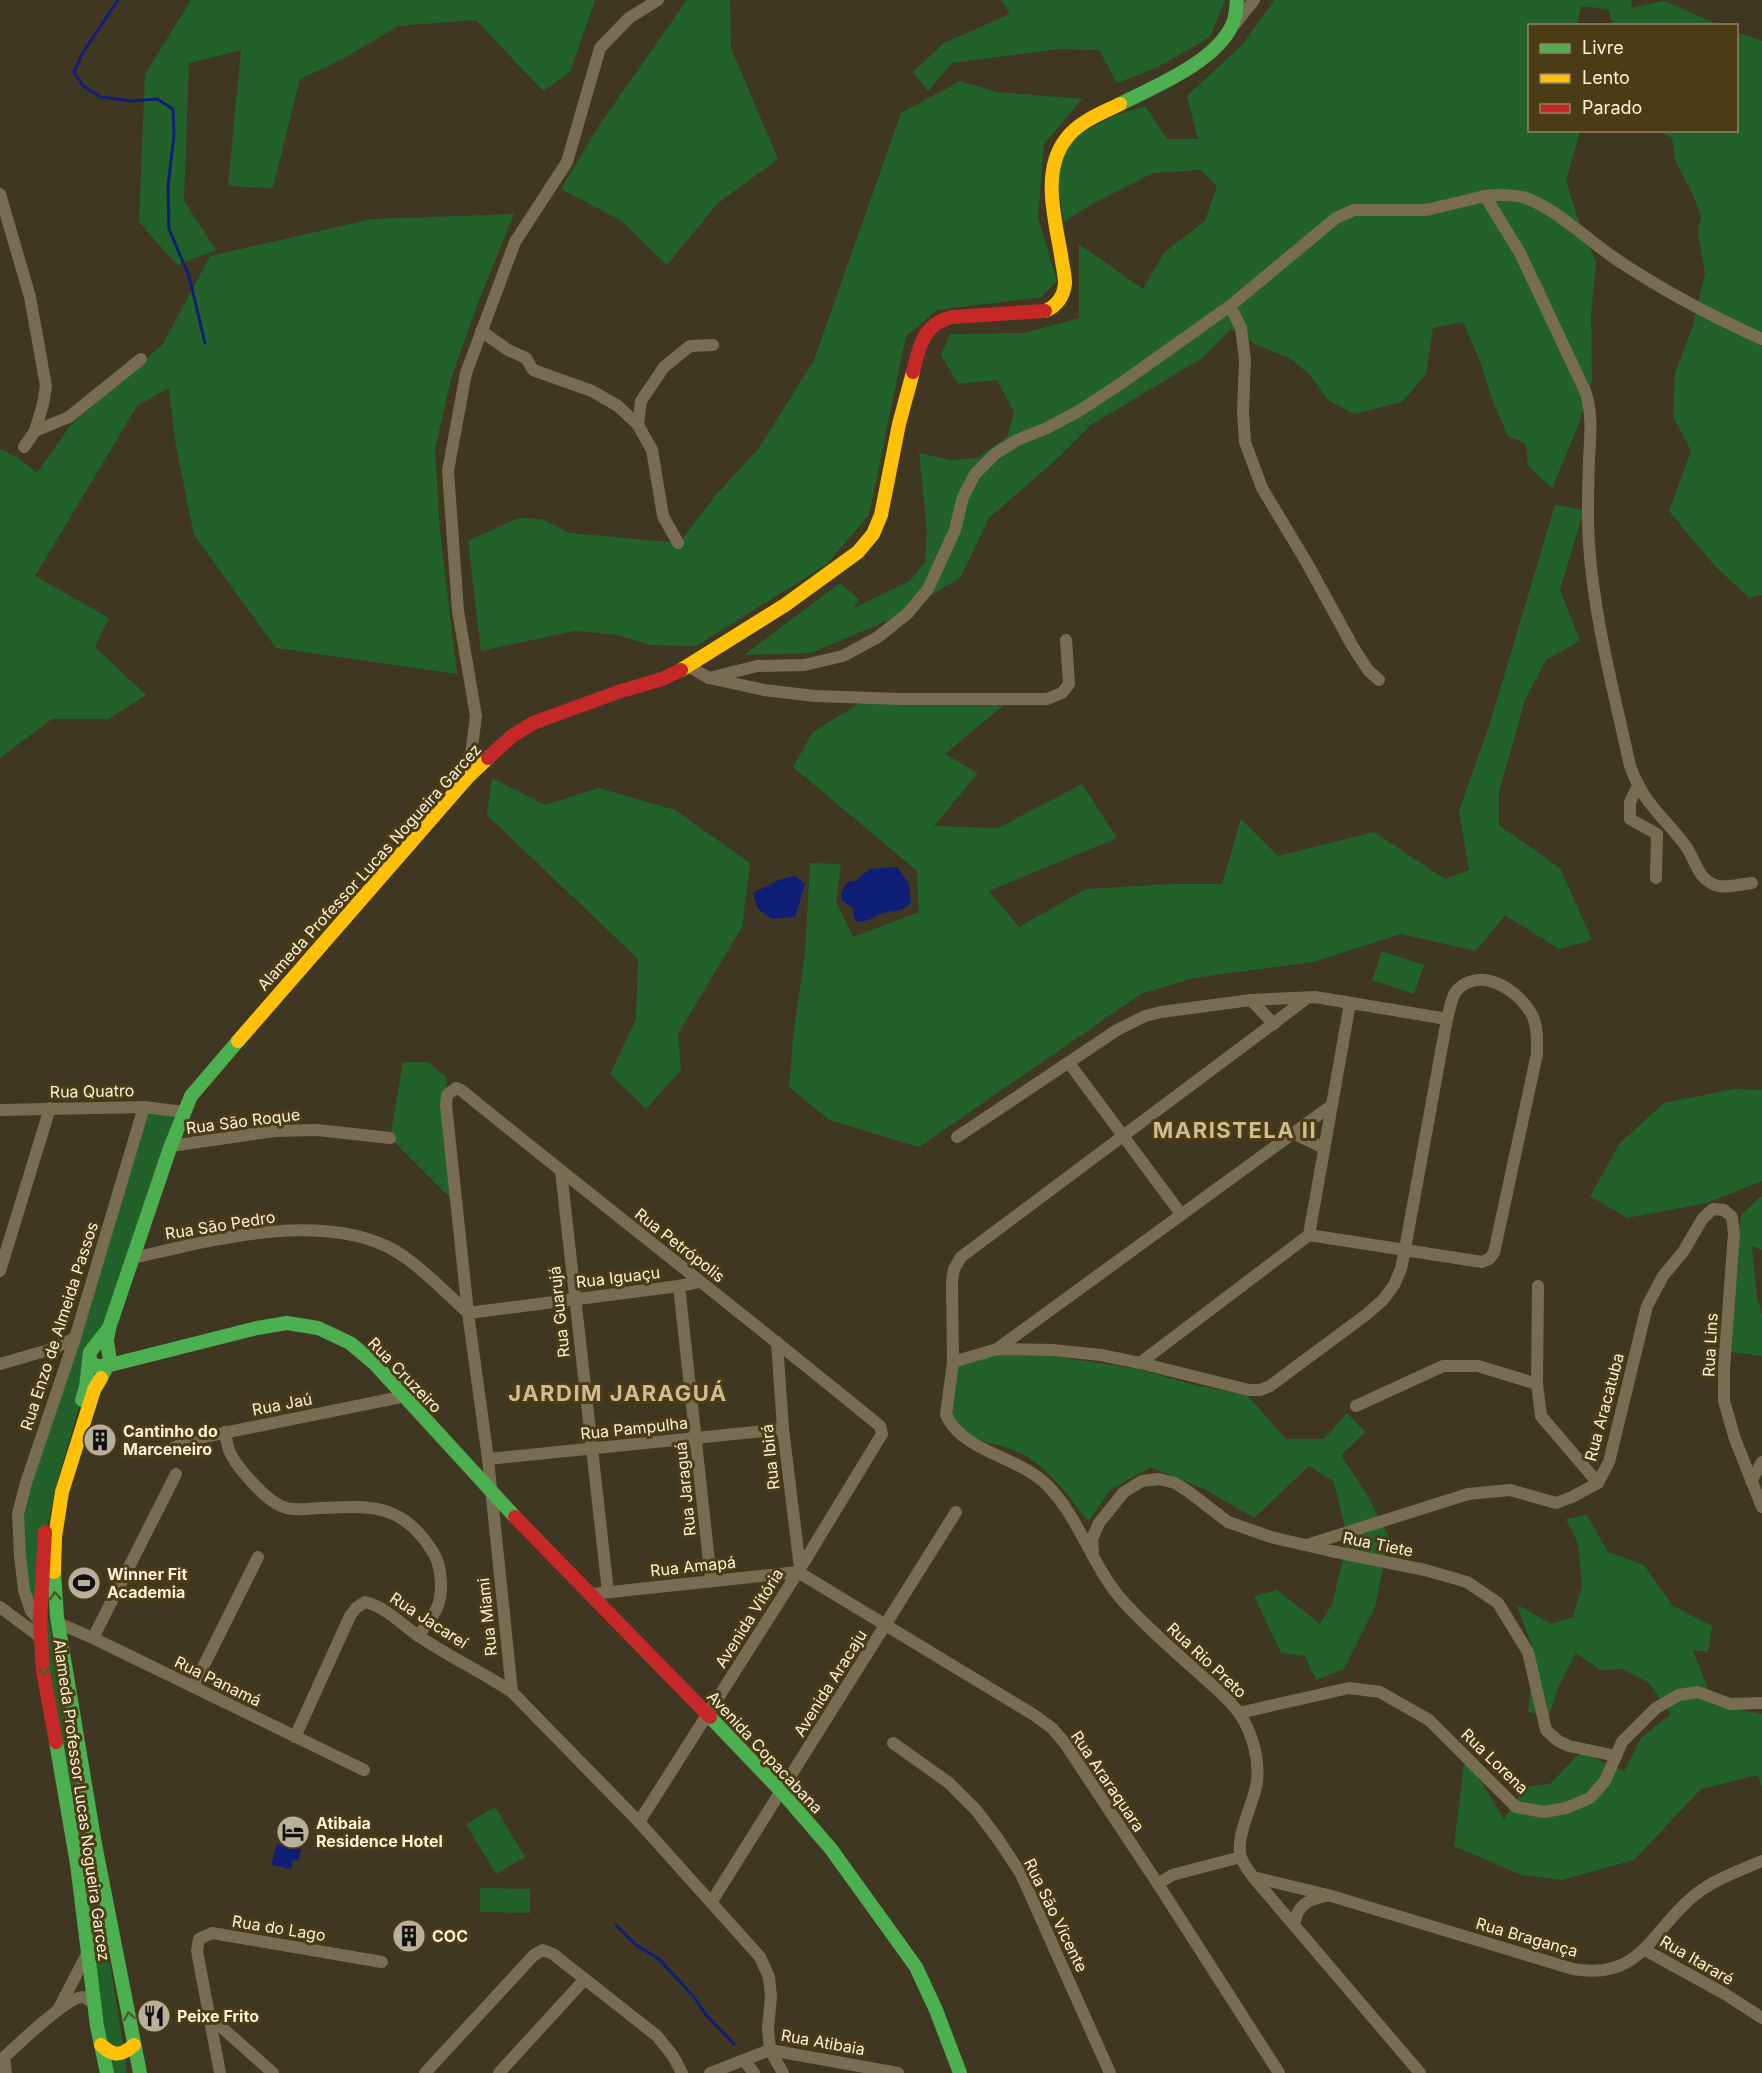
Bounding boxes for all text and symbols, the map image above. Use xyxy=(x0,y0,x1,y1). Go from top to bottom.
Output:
legend xyxy=(1528,24,1738,132)
text: Livre xyxy=(1582,37,1624,58)
text: Lento xyxy=(1582,67,1630,88)
text: Parado xyxy=(1582,97,1642,118)
street label: Alameda Professor Lucas Nogueira Garcez xyxy=(253,740,485,994)
street label: Rua Quatro xyxy=(50,1080,134,1102)
street label: Rua São Roque xyxy=(185,1104,301,1138)
district label: MARISTELA II xyxy=(1153,1117,1317,1143)
street label: Rua Petrópolis xyxy=(631,1204,729,1286)
street label: Rua São Pedro xyxy=(164,1206,276,1244)
street label: Rua Enzo de Almeida Passos xyxy=(16,1219,102,1433)
street label: Rua Iguaçu xyxy=(575,1262,661,1292)
street label: Rua Guarujá xyxy=(544,1265,574,1359)
street label: Rua Lins xyxy=(1698,1312,1722,1378)
street label: Rua Cruzeiro xyxy=(364,1333,446,1417)
street label: Rua Aracatuba xyxy=(1580,1351,1628,1463)
district label: JARDIM JARAGUÁ xyxy=(508,1380,728,1406)
street label: Rua Jaú xyxy=(250,1388,314,1420)
street label: Rua Pampulha xyxy=(579,1412,689,1444)
place label: Cantinho do Marceneiro xyxy=(123,1421,218,1459)
building icon: Cantinho do Marceneiro xyxy=(82,1422,118,1458)
street label: Rua Ibirá xyxy=(757,1423,783,1491)
street label: Rua Jaraguá xyxy=(670,1441,700,1537)
street label: Rua Tiete xyxy=(1341,1527,1415,1561)
street label: Rua Amapá xyxy=(649,1552,737,1580)
place label: Winner Fit Academia xyxy=(107,1564,187,1602)
sports icon: Winner Fit Academia xyxy=(66,1565,102,1601)
street label: Avenida Vitória xyxy=(711,1565,787,1671)
street label: Rua Miami xyxy=(473,1577,501,1657)
street label: Rua Jacareí xyxy=(386,1587,472,1653)
one-way arrow xyxy=(49,1592,62,1601)
street label: Rua Rio Preto xyxy=(1163,1618,1251,1702)
street label: Avenida Aracaju xyxy=(789,1626,871,1740)
street label: Alameda Professor Lucas Nogueira Garcez xyxy=(49,1638,115,1962)
street label: Rua Panamá xyxy=(171,1651,265,1711)
one-way arrow xyxy=(37,1666,49,1675)
street label: Avenida Copacabana xyxy=(703,1687,827,1817)
street label: Rua Lorena xyxy=(1457,1724,1533,1798)
street label: Rua Araraquara xyxy=(1067,1727,1149,1835)
place label: Atibaia Residence Hotel xyxy=(316,1813,443,1851)
hotel icon: Atibaia Residence Hotel xyxy=(275,1814,311,1850)
street label: Rua São Vicente xyxy=(1020,1855,1092,1975)
street label: Rua do Lago xyxy=(231,1911,327,1945)
street label: Rua Bragança xyxy=(1474,1913,1580,1961)
building icon: COC xyxy=(391,1918,427,1954)
place label: COC xyxy=(432,1926,468,1946)
street label: Rua Itararé xyxy=(1656,1931,1738,1989)
restaurant icon: Peixe Frito xyxy=(136,1998,172,2034)
place label: Peixe Frito xyxy=(177,2006,259,2026)
one-way arrow xyxy=(123,2011,136,2021)
street label: Rua Atibaia xyxy=(779,2025,867,2059)

